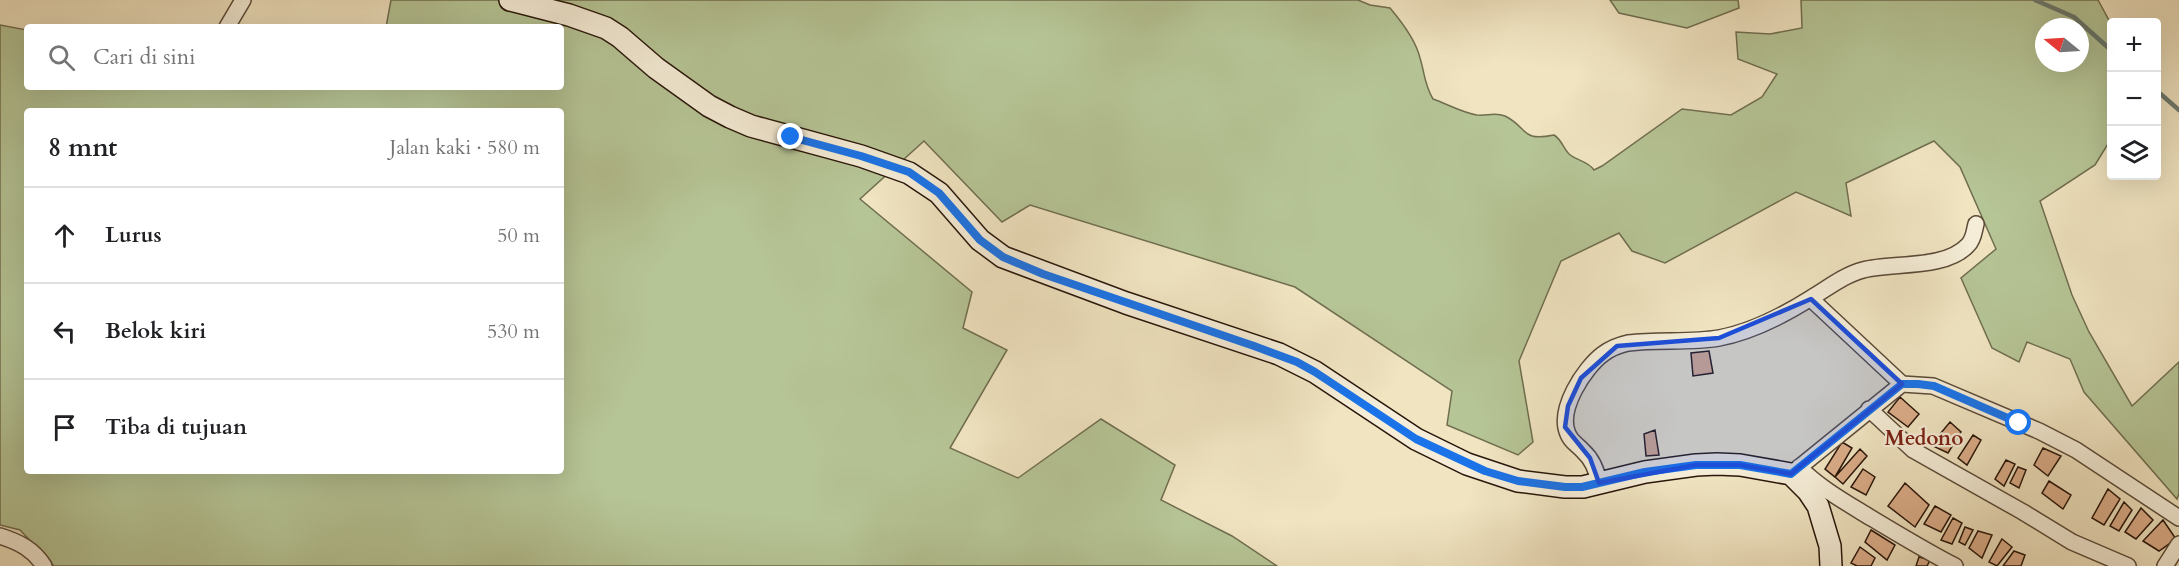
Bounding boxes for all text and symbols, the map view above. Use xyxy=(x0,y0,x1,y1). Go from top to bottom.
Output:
north arrow xyxy=(2035,18,2089,72)
map controls xyxy=(2107,18,2161,180)
button: + xyxy=(2107,18,2161,72)
search box xyxy=(24,24,564,90)
icon: search xyxy=(45,41,78,74)
text: Cari di sini xyxy=(93,42,196,72)
button: − xyxy=(2107,72,2161,126)
route end xyxy=(777,123,803,149)
button: layers xyxy=(2107,126,2161,180)
text: 8 mnt xyxy=(48,130,117,165)
text: Jalan kaki · 580 m xyxy=(390,134,540,161)
icon: ahead xyxy=(48,219,81,252)
text: Lurus xyxy=(105,220,162,250)
text: 50 m xyxy=(497,222,540,249)
icon: left xyxy=(48,315,81,348)
text: Belok kiri xyxy=(105,316,206,346)
text: 530 m xyxy=(487,318,540,345)
route start xyxy=(2005,409,2031,435)
icon: arrive xyxy=(48,411,81,444)
text: Tiba di tujuan xyxy=(105,412,247,442)
district label: Medono xyxy=(1885,424,1963,453)

